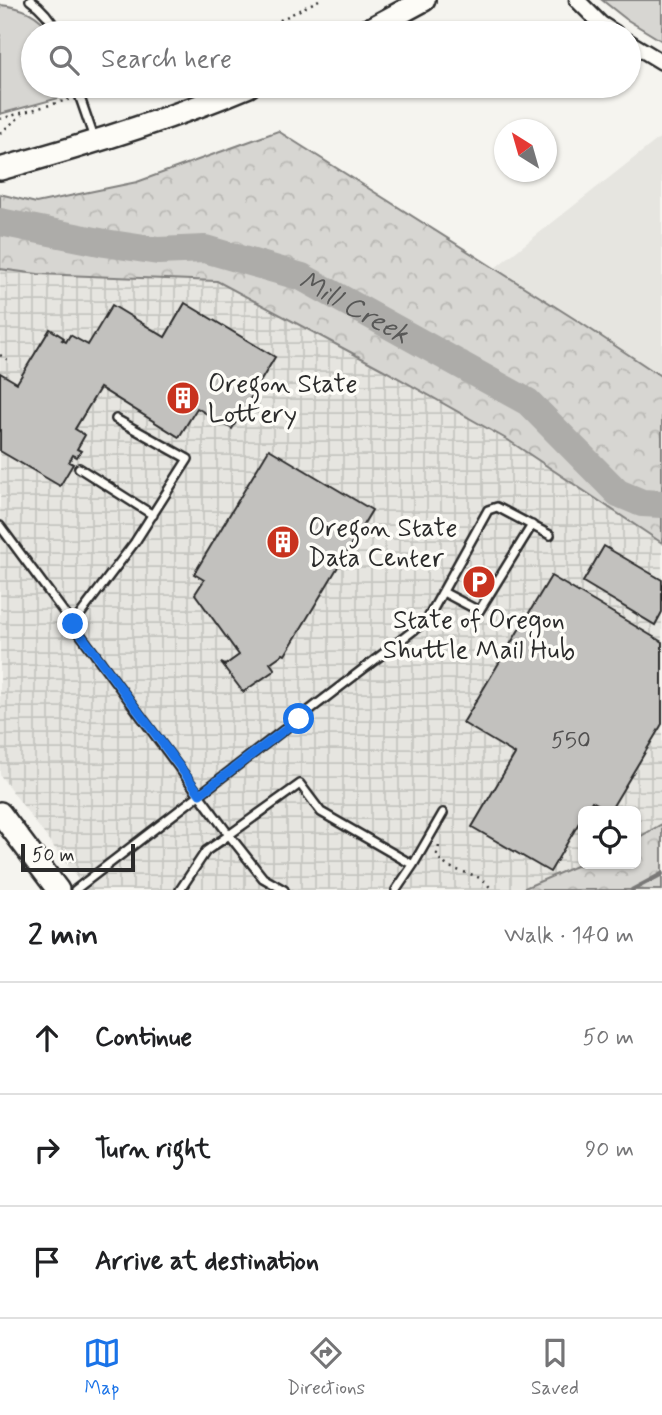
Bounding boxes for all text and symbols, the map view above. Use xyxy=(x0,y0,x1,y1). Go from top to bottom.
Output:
search box xyxy=(21,21,641,98)
icon: search xyxy=(45,41,83,79)
text: Search here xyxy=(101,43,232,77)
north arrow xyxy=(494,119,557,182)
water label: Mill Creek xyxy=(292,263,416,354)
place label: Oregon State Lottery xyxy=(208,368,357,432)
building icon: Oregon State Lottery xyxy=(164,379,202,417)
place label: Oregon State Data Center xyxy=(308,512,457,576)
building icon: Oregon State Data Center xyxy=(264,523,302,561)
parking icon: State of Oregon Shuttle Mail Hub xyxy=(460,563,498,601)
place label: State of Oregon Shuttle Mail Hub xyxy=(383,604,575,668)
route end xyxy=(57,608,88,639)
route start xyxy=(283,703,314,734)
house number: 550 xyxy=(551,726,591,756)
map controls xyxy=(578,806,641,869)
button: locate xyxy=(578,806,641,869)
scale bar xyxy=(21,841,135,873)
text: 50 m xyxy=(32,843,75,868)
text: 2 min xyxy=(28,916,98,955)
text: Walk · 140 m xyxy=(504,921,634,951)
icon: ahead xyxy=(28,1019,66,1057)
text: Continue xyxy=(95,1021,192,1055)
text: 50 m xyxy=(583,1023,634,1053)
icon: right xyxy=(28,1131,66,1169)
text: Turn right xyxy=(95,1133,211,1167)
text: 90 m xyxy=(585,1135,634,1165)
icon: arrive xyxy=(28,1243,66,1281)
text: Arrive at destination xyxy=(95,1245,319,1279)
tab: Map xyxy=(83,1334,121,1401)
tab: Directions xyxy=(287,1334,365,1401)
tab: Saved xyxy=(531,1334,579,1401)

